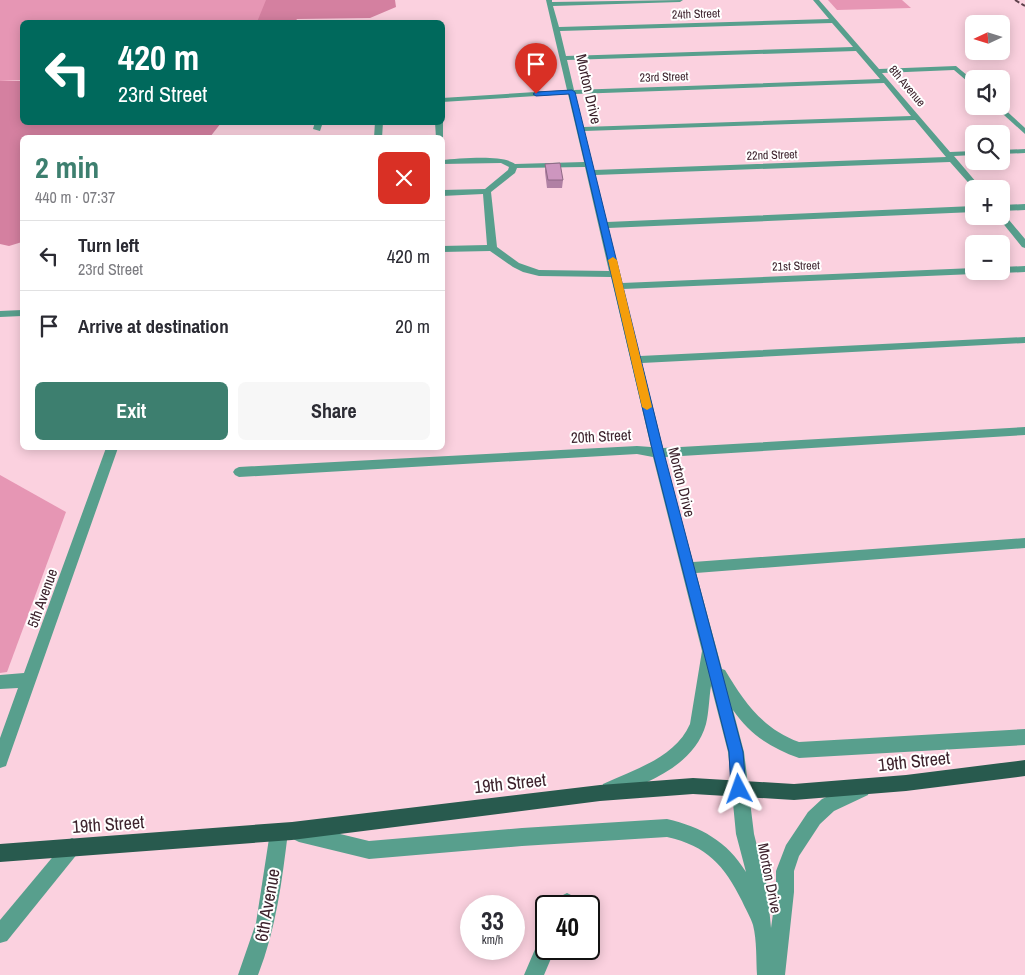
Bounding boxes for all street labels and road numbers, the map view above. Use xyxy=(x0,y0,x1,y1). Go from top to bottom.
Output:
street label: 24th Street xyxy=(672,5,721,23)
street label: Morton Drive xyxy=(571,52,607,126)
street label: 8th Avenue xyxy=(885,62,929,110)
street label: 23rd Street xyxy=(639,68,689,86)
street label: 22nd Street xyxy=(746,146,798,164)
street label: 21st Street xyxy=(772,257,820,275)
street label: 20th Street xyxy=(570,424,632,448)
street label: Morton Drive xyxy=(663,445,701,519)
street label: 5th Avenue xyxy=(22,565,62,630)
street label: 19th Street xyxy=(877,745,951,777)
street label: 19th Street xyxy=(473,767,547,799)
street label: 19th Street xyxy=(71,809,145,839)
street label: Morton Drive xyxy=(753,841,787,915)
street label: 6th Avenue xyxy=(248,867,286,943)

